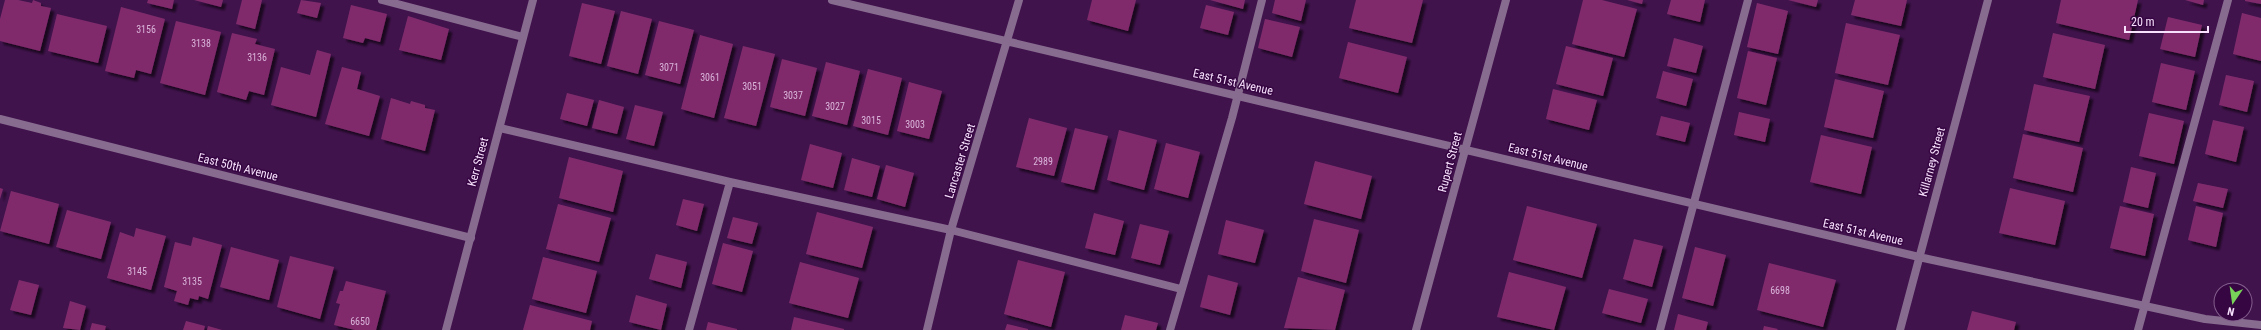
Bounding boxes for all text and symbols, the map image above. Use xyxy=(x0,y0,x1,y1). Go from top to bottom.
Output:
scale bar xyxy=(2125,8,2208,34)
text: 20 m xyxy=(2131,15,2155,29)
house number: 3156 xyxy=(136,24,156,35)
house number: 3138 xyxy=(191,38,211,49)
house number: 3136 xyxy=(247,52,267,63)
house number: 3071 xyxy=(659,62,679,73)
street label: East 51st Avenue xyxy=(1192,66,1275,98)
house number: 3061 xyxy=(700,72,720,83)
house number: 3051 xyxy=(742,81,762,92)
house number: 3037 xyxy=(783,90,803,101)
house number: 3027 xyxy=(825,101,845,112)
house number: 3015 xyxy=(861,115,881,126)
house number: 3003 xyxy=(905,119,925,130)
street label: Lancaster Street xyxy=(942,121,978,200)
street label: Killarney Street xyxy=(1916,125,1948,198)
street label: Rupert Street xyxy=(1435,130,1465,194)
street label: Kerr Street xyxy=(465,136,491,188)
street label: East 51st Avenue xyxy=(1507,140,1590,174)
street label: East 50th Avenue xyxy=(197,150,280,184)
house number: 2989 xyxy=(1033,156,1053,167)
street label: East 51st Avenue xyxy=(1822,216,1905,248)
house number: 3145 xyxy=(127,266,147,277)
house number: 3135 xyxy=(182,276,202,287)
north arrow xyxy=(2213,282,2253,322)
house number: 6698 xyxy=(1770,285,1790,296)
text: N xyxy=(2226,304,2236,318)
house number: 6650 xyxy=(350,316,370,327)

